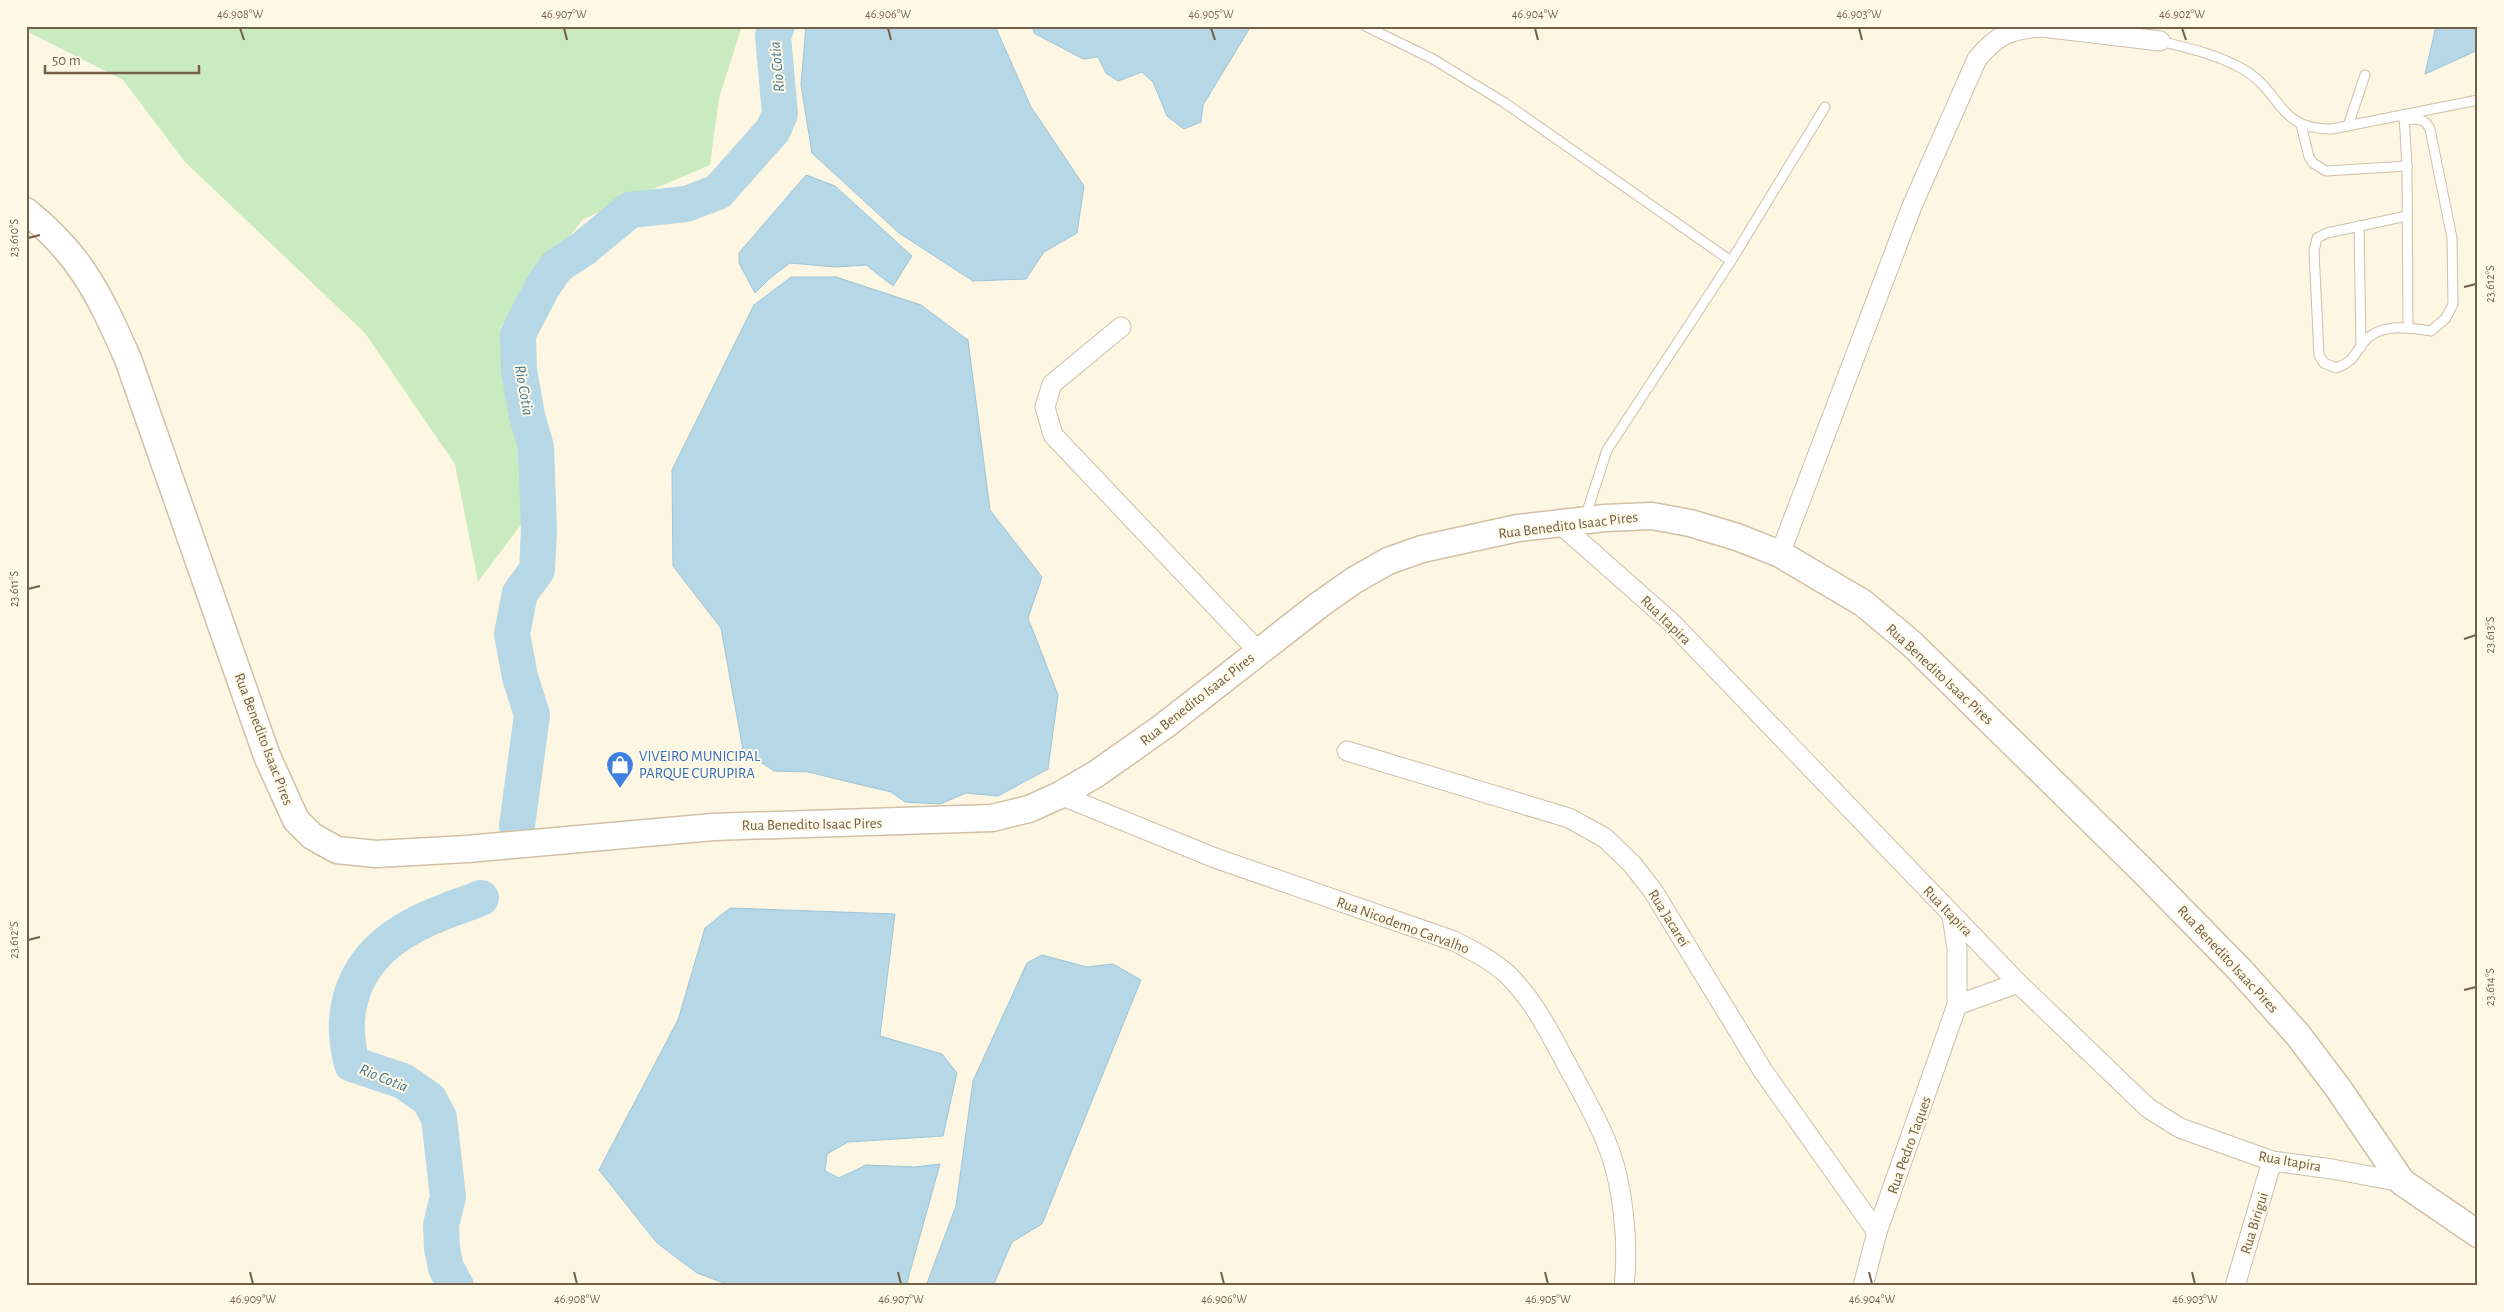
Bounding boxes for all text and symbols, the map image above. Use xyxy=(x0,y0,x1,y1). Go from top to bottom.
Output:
text: 46.908°W xyxy=(217,8,263,20)
text: 46.907°W xyxy=(541,8,587,20)
text: 46.906°W xyxy=(865,8,911,20)
text: 46.905°W xyxy=(1188,8,1234,20)
text: 46.904°W xyxy=(1512,8,1558,20)
text: 46.903°W xyxy=(1836,8,1882,20)
text: 46.902°W xyxy=(2159,8,2205,20)
water label: Rio Cotia xyxy=(767,41,787,93)
scale bar xyxy=(45,42,199,74)
text: 50 m xyxy=(52,53,81,68)
text: 23.610°S xyxy=(8,218,20,257)
text: 23.612°S xyxy=(2484,265,2496,303)
water label: Rio Cotia xyxy=(512,364,536,417)
street label: Rua Benedito Isaac Pires xyxy=(1497,509,1639,541)
text: 23.611°S xyxy=(8,571,20,607)
street label: Rua Itapira xyxy=(1638,593,1694,648)
text: 23.613°S xyxy=(2484,616,2496,654)
street label: Rua Benedito Isaac Pires xyxy=(1883,621,1996,728)
street label: Rua Benedito Isaac Pires xyxy=(1137,650,1257,749)
street label: Rua Benedito Isaac Pires xyxy=(231,671,296,807)
place label: VIVEIRO MUNICIPAL PARQUE CURUPIRA xyxy=(639,749,761,781)
shop icon: VIVEIRO MUNICIPAL PARQUE CURUPIRA xyxy=(605,750,635,789)
street label: Rua Benedito Isaac Pires xyxy=(742,816,882,833)
street label: Rua Itapira xyxy=(1920,883,1975,939)
street label: Rua Jacareí xyxy=(1645,887,1692,950)
street label: Rua Nicodemo Carvalho xyxy=(1334,894,1471,956)
street label: Rua Benedito Isaac Pires xyxy=(2174,903,2281,1016)
text: 23.612°S xyxy=(8,921,20,959)
text: 23.614°S xyxy=(2484,968,2496,1006)
water label: Rio Cotia xyxy=(357,1061,410,1095)
street label: Rua Pedro Taques xyxy=(1885,1094,1934,1196)
street label: Rua Itapira xyxy=(2257,1149,2323,1174)
street label: Rua Birigui xyxy=(2238,1190,2271,1256)
text: 46.909°W xyxy=(230,1293,276,1305)
text: 46.908°W xyxy=(554,1293,600,1305)
text: 46.907°W xyxy=(878,1293,924,1305)
text: 46.906°W xyxy=(1201,1293,1247,1305)
text: 46.905°W xyxy=(1525,1293,1571,1305)
text: 46.904°W xyxy=(1849,1293,1895,1305)
text: 46.903°W xyxy=(2172,1293,2218,1305)

